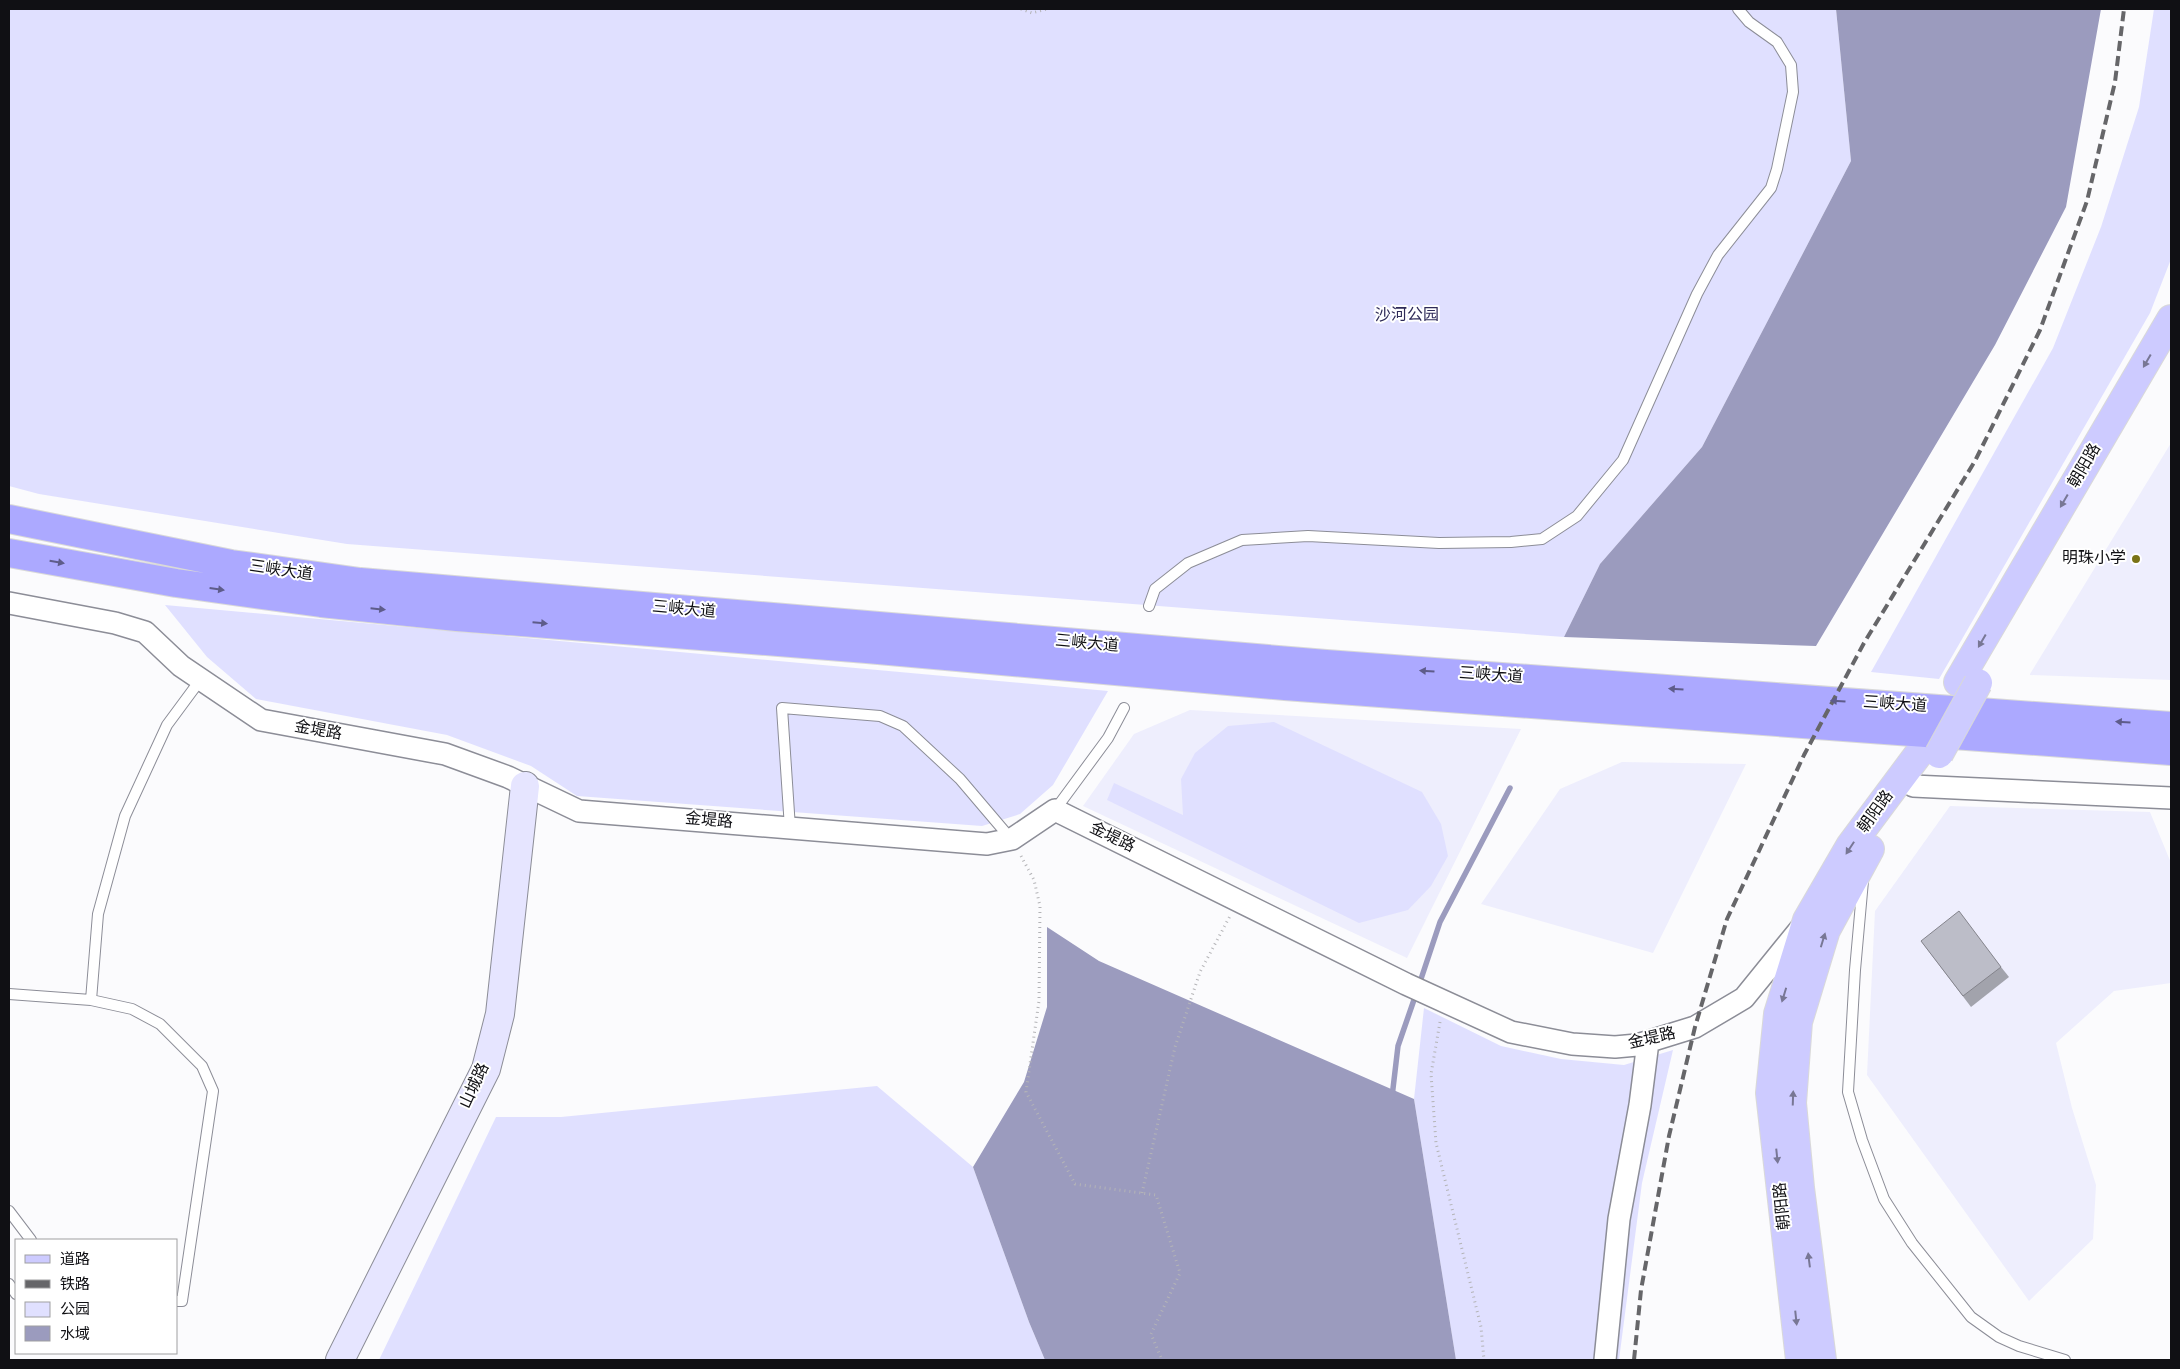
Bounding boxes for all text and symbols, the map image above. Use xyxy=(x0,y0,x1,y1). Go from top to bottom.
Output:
park label: 沙河公园 xyxy=(1375,306,1439,326)
one-way arrow xyxy=(2142,355,2151,368)
street label: 朝阳路 xyxy=(2064,440,2106,492)
one-way arrow xyxy=(2060,495,2069,508)
place label: 明珠小学 xyxy=(2062,549,2126,569)
marker: 明珠小学 xyxy=(2130,553,2142,565)
street label: 三峡大道 xyxy=(248,557,314,585)
one-way arrow xyxy=(49,558,65,566)
one-way arrow xyxy=(209,585,225,593)
street label: 三峡大道 xyxy=(651,597,717,623)
one-way arrow xyxy=(370,605,386,613)
one-way arrow xyxy=(532,620,548,628)
street label: 三峡大道 xyxy=(1054,631,1120,657)
one-way arrow xyxy=(1977,635,1986,648)
street label: 三峡大道 xyxy=(1458,664,1524,688)
one-way arrow xyxy=(1419,667,1435,675)
one-way arrow xyxy=(1668,685,1684,693)
street label: 三峡大道 xyxy=(1862,693,1928,717)
one-way arrow xyxy=(1830,697,1846,705)
street label: 金堤路 xyxy=(293,717,343,745)
one-way arrow xyxy=(2114,718,2130,726)
street label: 朝阳路 xyxy=(1854,787,1898,837)
street label: 金堤路 xyxy=(684,809,734,833)
street label: 金堤路 xyxy=(1086,818,1138,858)
one-way arrow xyxy=(1845,841,1854,855)
one-way arrow xyxy=(1820,932,1828,947)
one-way arrow xyxy=(1780,988,1787,1003)
street label: 金堤路 xyxy=(1626,1024,1678,1054)
street label: 山城路 xyxy=(456,1060,494,1112)
one-way arrow xyxy=(1789,1090,1797,1106)
one-way arrow xyxy=(1773,1149,1781,1165)
street label: 朝阳路 xyxy=(1771,1181,1795,1231)
legend xyxy=(15,1239,178,1354)
text: 道路 xyxy=(60,1251,90,1270)
one-way arrow xyxy=(1805,1251,1813,1267)
text: 铁路 xyxy=(60,1276,90,1295)
text: 公园 xyxy=(60,1301,90,1320)
one-way arrow xyxy=(1792,1310,1800,1326)
text: 水域 xyxy=(60,1326,90,1345)

